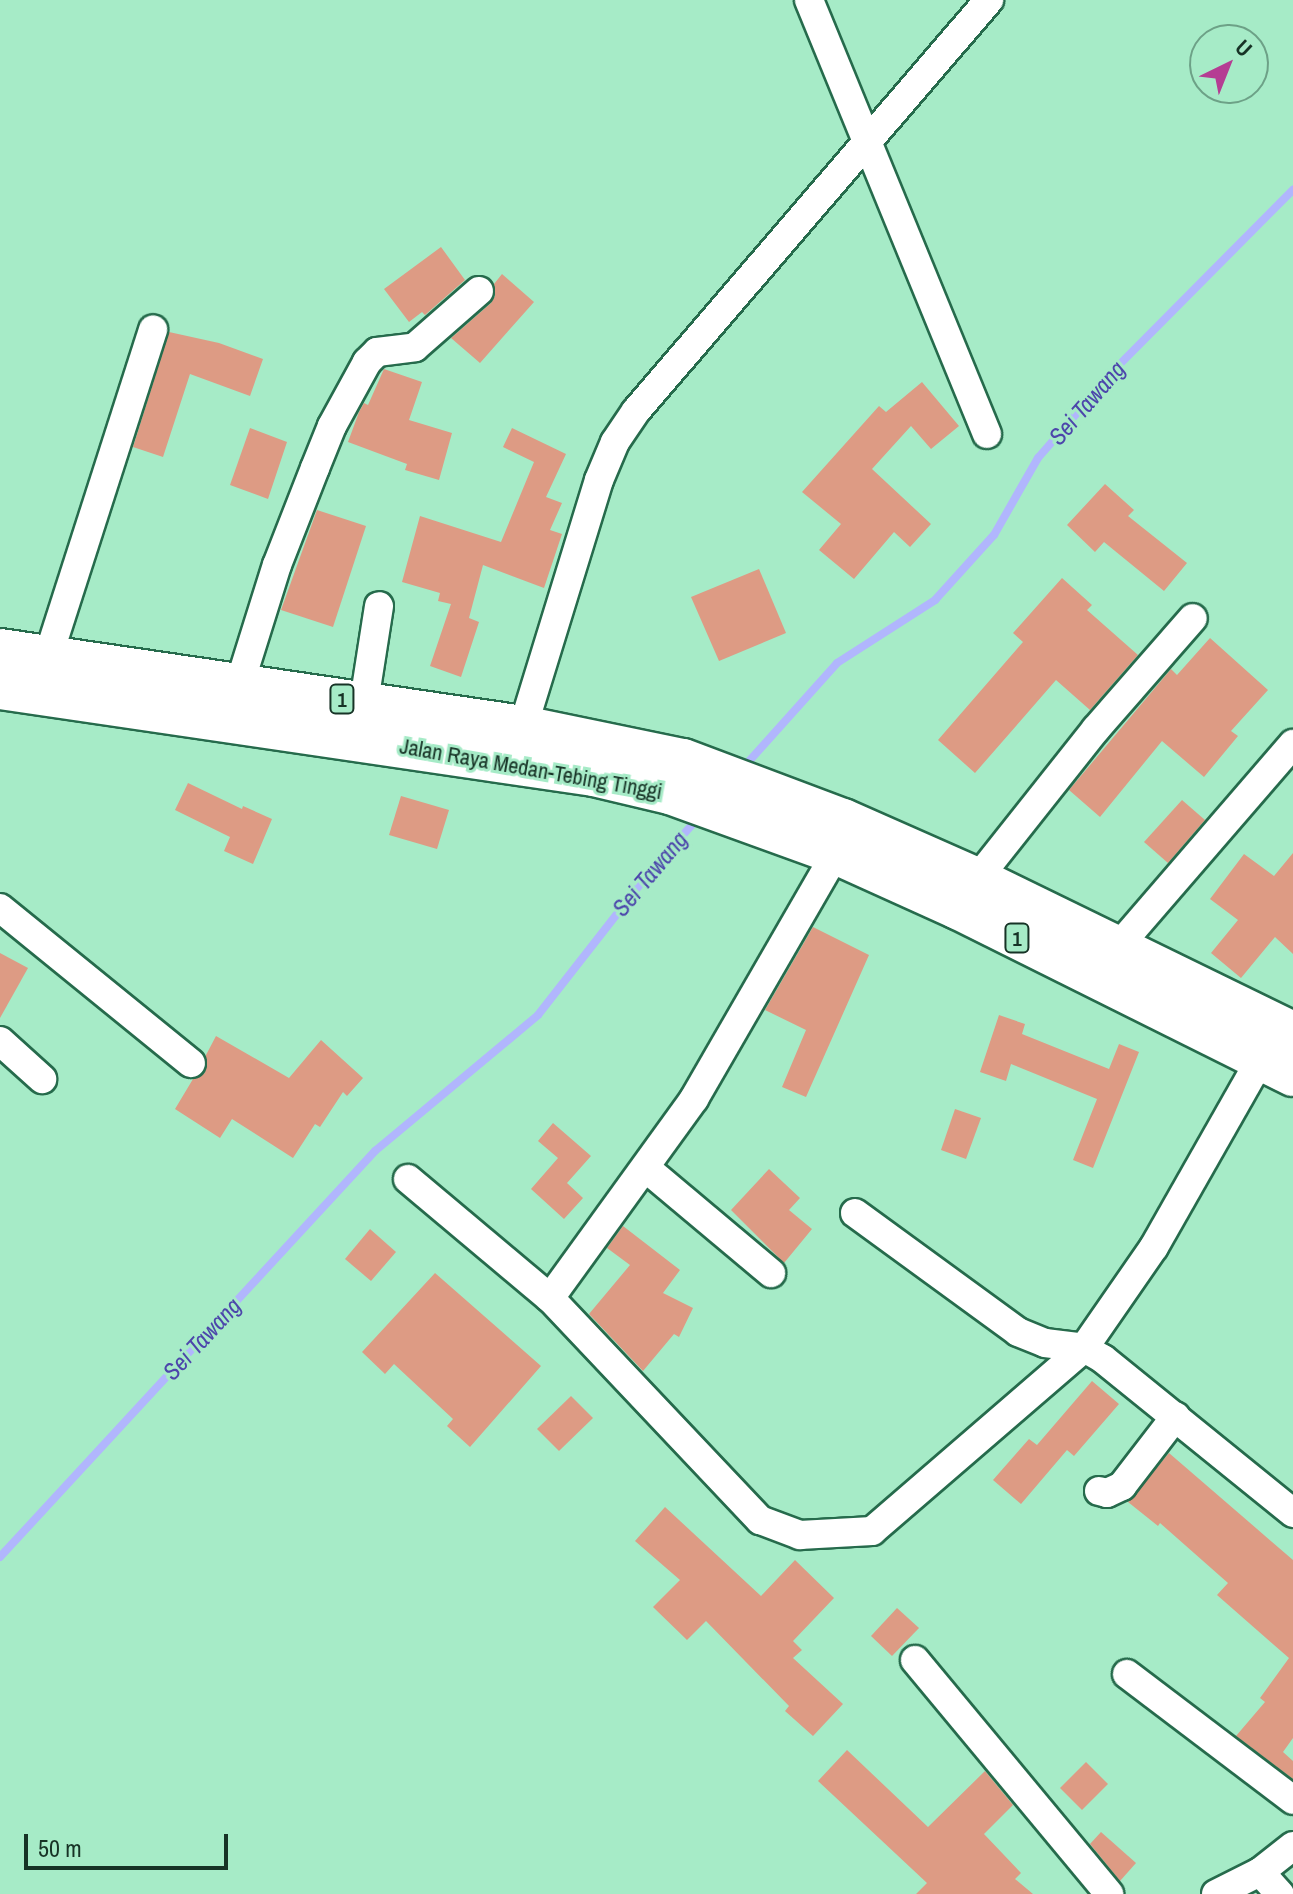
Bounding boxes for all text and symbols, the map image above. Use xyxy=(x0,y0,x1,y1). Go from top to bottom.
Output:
north arrow xyxy=(1189,24,1269,104)
text: U xyxy=(1229,32,1259,63)
water label: Sei Tawang xyxy=(1043,355,1131,451)
road number: 1 xyxy=(328,683,356,715)
street label: Jalan Raya Medan-Tebing Tinggi xyxy=(398,733,664,805)
water label: Sei Tawang xyxy=(606,826,694,922)
road number: 1 xyxy=(1003,922,1031,954)
water label: Sei Tawang xyxy=(157,1292,247,1386)
scale bar xyxy=(28,1818,232,1868)
text: 50 m xyxy=(38,1832,82,1864)

